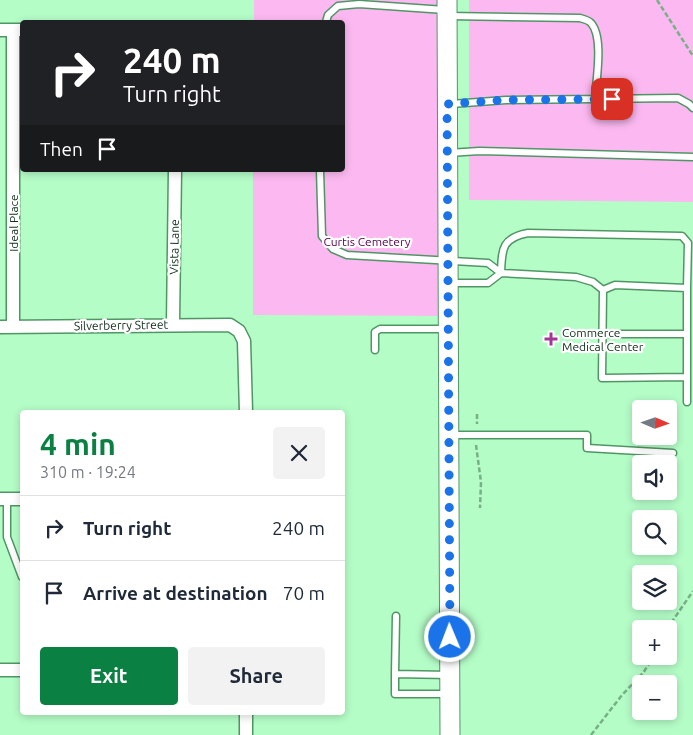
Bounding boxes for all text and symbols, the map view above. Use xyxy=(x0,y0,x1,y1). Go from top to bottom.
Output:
icon: right xyxy=(40,40,105,105)
text: 240 m xyxy=(123,40,221,80)
pin xyxy=(591,78,633,120)
text: Turn right xyxy=(123,81,221,106)
icon: arrive xyxy=(598,85,626,113)
icon: arrive xyxy=(93,135,121,163)
text: Then xyxy=(40,138,83,160)
street label: Ideal Place xyxy=(7,194,20,252)
street label: Vista Lane xyxy=(167,219,181,275)
park label: Curtis Cemetery xyxy=(323,235,411,248)
street label: Silverberry Street xyxy=(74,318,169,332)
place label: Commerce Medical Center xyxy=(562,326,644,353)
marker: Commerce Medical Center xyxy=(544,332,558,346)
north arrow xyxy=(632,400,678,445)
map controls xyxy=(632,400,677,720)
text: 4 min xyxy=(40,427,116,461)
button: close xyxy=(273,427,325,479)
button: sound xyxy=(632,455,677,500)
text: 310 m · 19:24 xyxy=(40,463,136,481)
button: search xyxy=(632,510,677,555)
icon: right xyxy=(40,514,68,542)
text: Turn right xyxy=(83,517,171,539)
text: 240 m xyxy=(272,517,325,539)
button: layers xyxy=(632,565,677,610)
icon: arrive xyxy=(40,579,68,607)
text: Arrive at destination xyxy=(83,582,268,604)
text: 70 m xyxy=(283,582,325,604)
position arrow xyxy=(423,610,475,662)
button: + xyxy=(632,620,677,665)
button: Exit xyxy=(40,647,178,705)
button: Share xyxy=(188,647,325,705)
button: − xyxy=(632,675,677,720)

